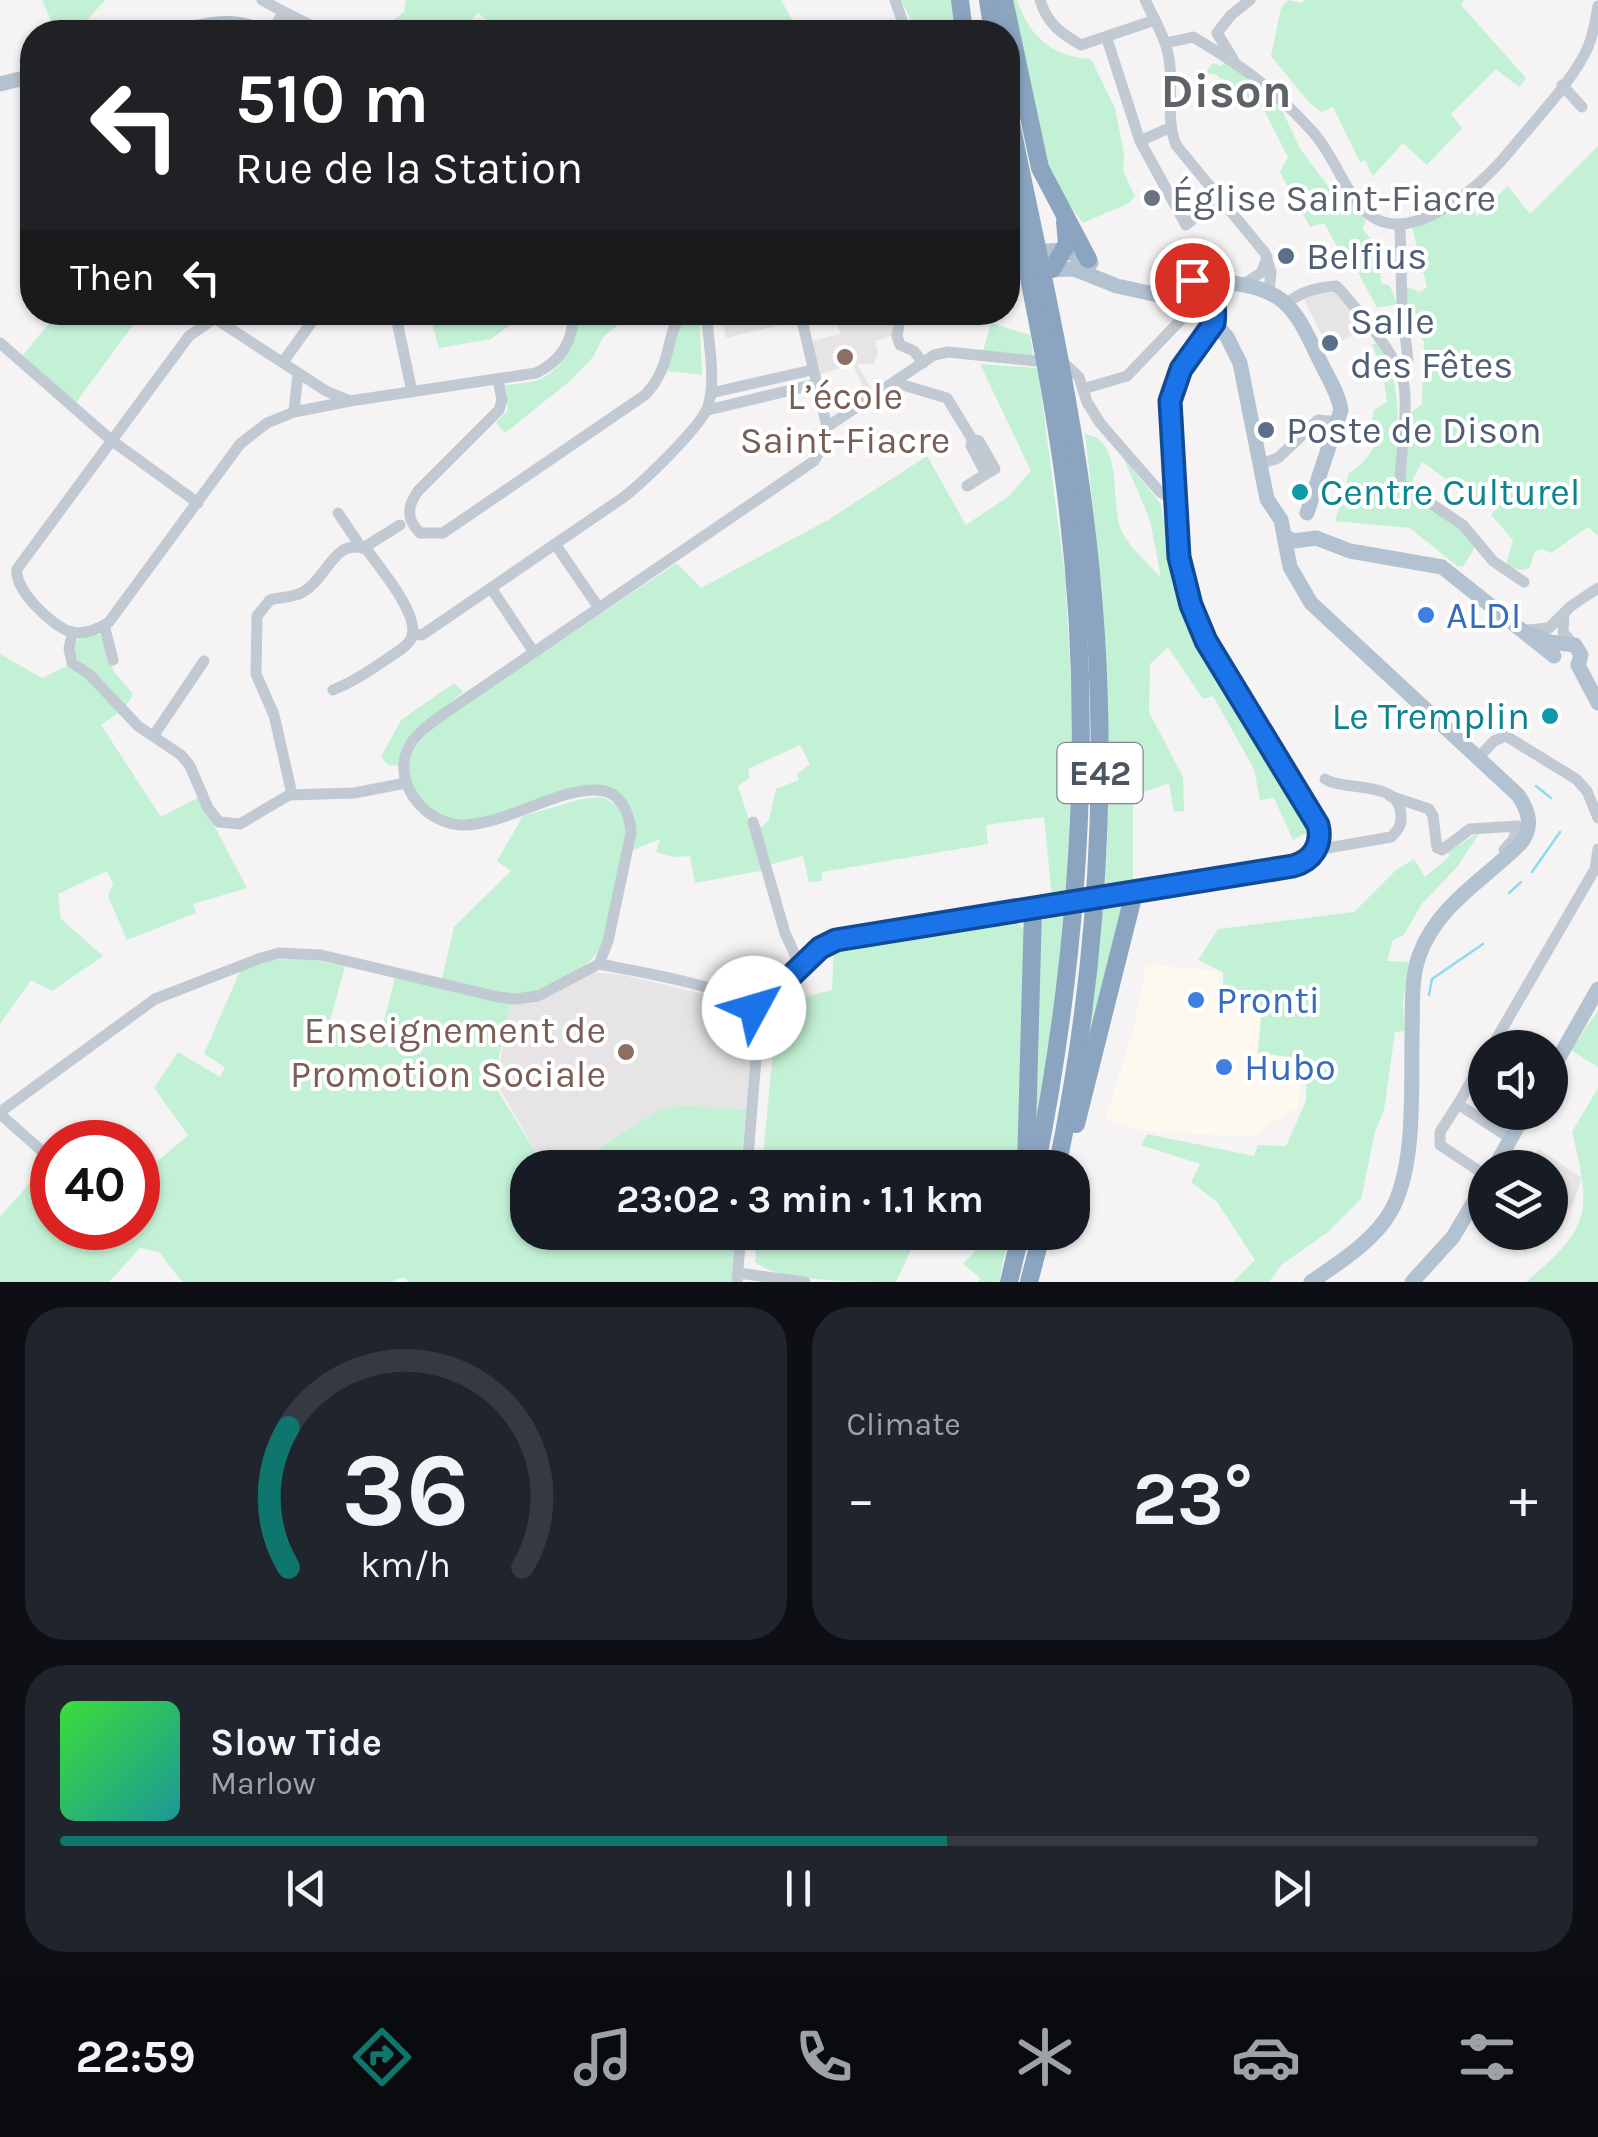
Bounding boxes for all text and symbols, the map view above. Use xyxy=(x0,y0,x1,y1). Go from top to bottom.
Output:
text: 510 m xyxy=(235,58,429,140)
icon: left xyxy=(70,60,200,190)
district label: Dison xyxy=(1160,63,1292,119)
text: Rue de la Station xyxy=(235,142,583,194)
place label: Église Saint-Fiacre xyxy=(1172,175,1496,221)
marker: Église Saint-Fiacre xyxy=(1141,187,1163,209)
place label: Belfius xyxy=(1306,234,1427,279)
pin xyxy=(1150,238,1235,323)
marker: Belfius xyxy=(1275,245,1297,267)
icon: left xyxy=(174,250,229,305)
icon: arrive xyxy=(1165,253,1220,308)
text: Then xyxy=(70,255,154,300)
place label: Salle des Fêtes xyxy=(1350,299,1513,388)
marker: Salle des Fêtes xyxy=(1319,332,1341,354)
marker: L’école Saint-Fiacre xyxy=(834,346,856,368)
place label: L’école Saint-Fiacre xyxy=(740,374,950,463)
place label: Poste de Dison xyxy=(1286,408,1542,453)
marker: Poste de Dison xyxy=(1255,419,1277,441)
place label: Centre Culturel xyxy=(1320,470,1580,515)
marker: Centre Culturel xyxy=(1289,481,1311,503)
place label: ALDI xyxy=(1446,593,1521,638)
marker: ALDI xyxy=(1415,604,1437,626)
place label: Le Tremplin xyxy=(1332,694,1530,739)
marker: Le Tremplin xyxy=(1539,705,1561,727)
road number: E42 xyxy=(1058,743,1142,803)
position arrow xyxy=(702,956,806,1060)
place label: Pronti xyxy=(1216,978,1320,1023)
marker: Pronti xyxy=(1185,989,1207,1011)
place label: Enseignement de Promotion Sociale xyxy=(290,1008,606,1097)
map controls xyxy=(1468,1030,1568,1250)
button: sound xyxy=(1468,1030,1568,1130)
marker: Enseignement de Promotion Sociale xyxy=(615,1041,637,1063)
place label: Hubo xyxy=(1244,1045,1336,1090)
marker: Hubo xyxy=(1213,1056,1235,1078)
speed limit sign: 40 xyxy=(30,1120,160,1250)
button: layers xyxy=(1468,1150,1568,1250)
text: 23:02 · 3 min · 1.1 km xyxy=(616,1177,984,1222)
text: Climate xyxy=(847,1406,961,1443)
text: 36 xyxy=(342,1430,470,1551)
text: 23° xyxy=(1132,1455,1253,1543)
text: − xyxy=(847,1467,875,1531)
text: + xyxy=(1509,1467,1538,1531)
text: km/h xyxy=(360,1544,451,1586)
text: Slow Tide xyxy=(210,1720,382,1765)
text: Marlow xyxy=(210,1765,316,1802)
icon: previous xyxy=(279,1861,334,1916)
icon: pause xyxy=(771,1861,826,1916)
icon: next xyxy=(1264,1861,1319,1916)
icon: directions xyxy=(347,2022,417,2092)
icon: music xyxy=(568,2022,638,2092)
icon: phone xyxy=(789,2022,859,2092)
icon: climate xyxy=(1010,2022,1080,2092)
icon: car xyxy=(1231,2022,1301,2092)
icon: filters xyxy=(1452,2022,1522,2092)
text: 22:59 xyxy=(76,2031,196,2083)

